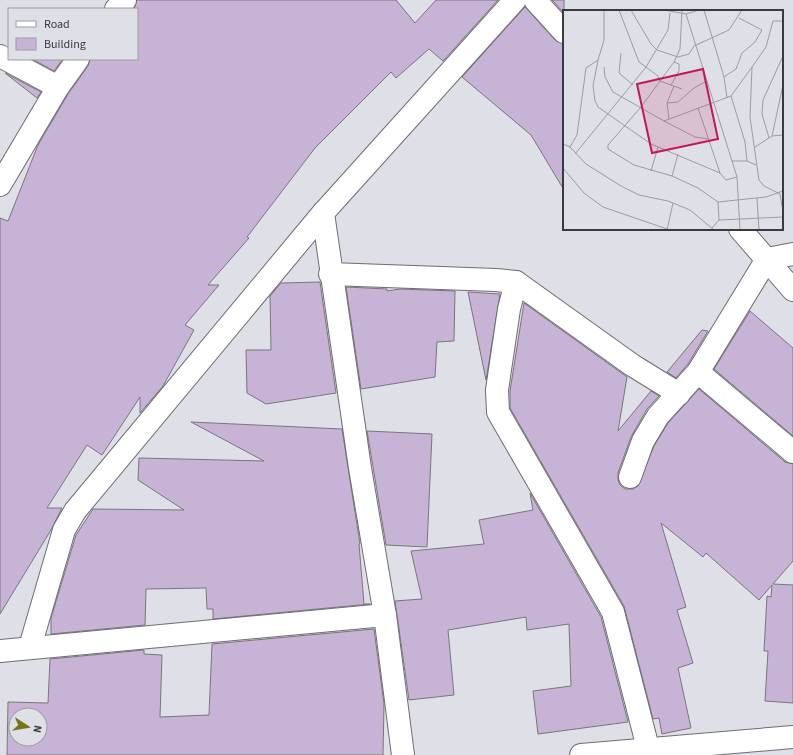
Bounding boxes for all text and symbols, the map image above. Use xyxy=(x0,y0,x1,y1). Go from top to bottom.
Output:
legend xyxy=(8,8,138,60)
inset map xyxy=(563,10,783,230)
text: Road xyxy=(44,16,70,33)
text: Building xyxy=(44,36,86,53)
north arrow xyxy=(8,707,48,747)
text: N xyxy=(29,724,45,734)

